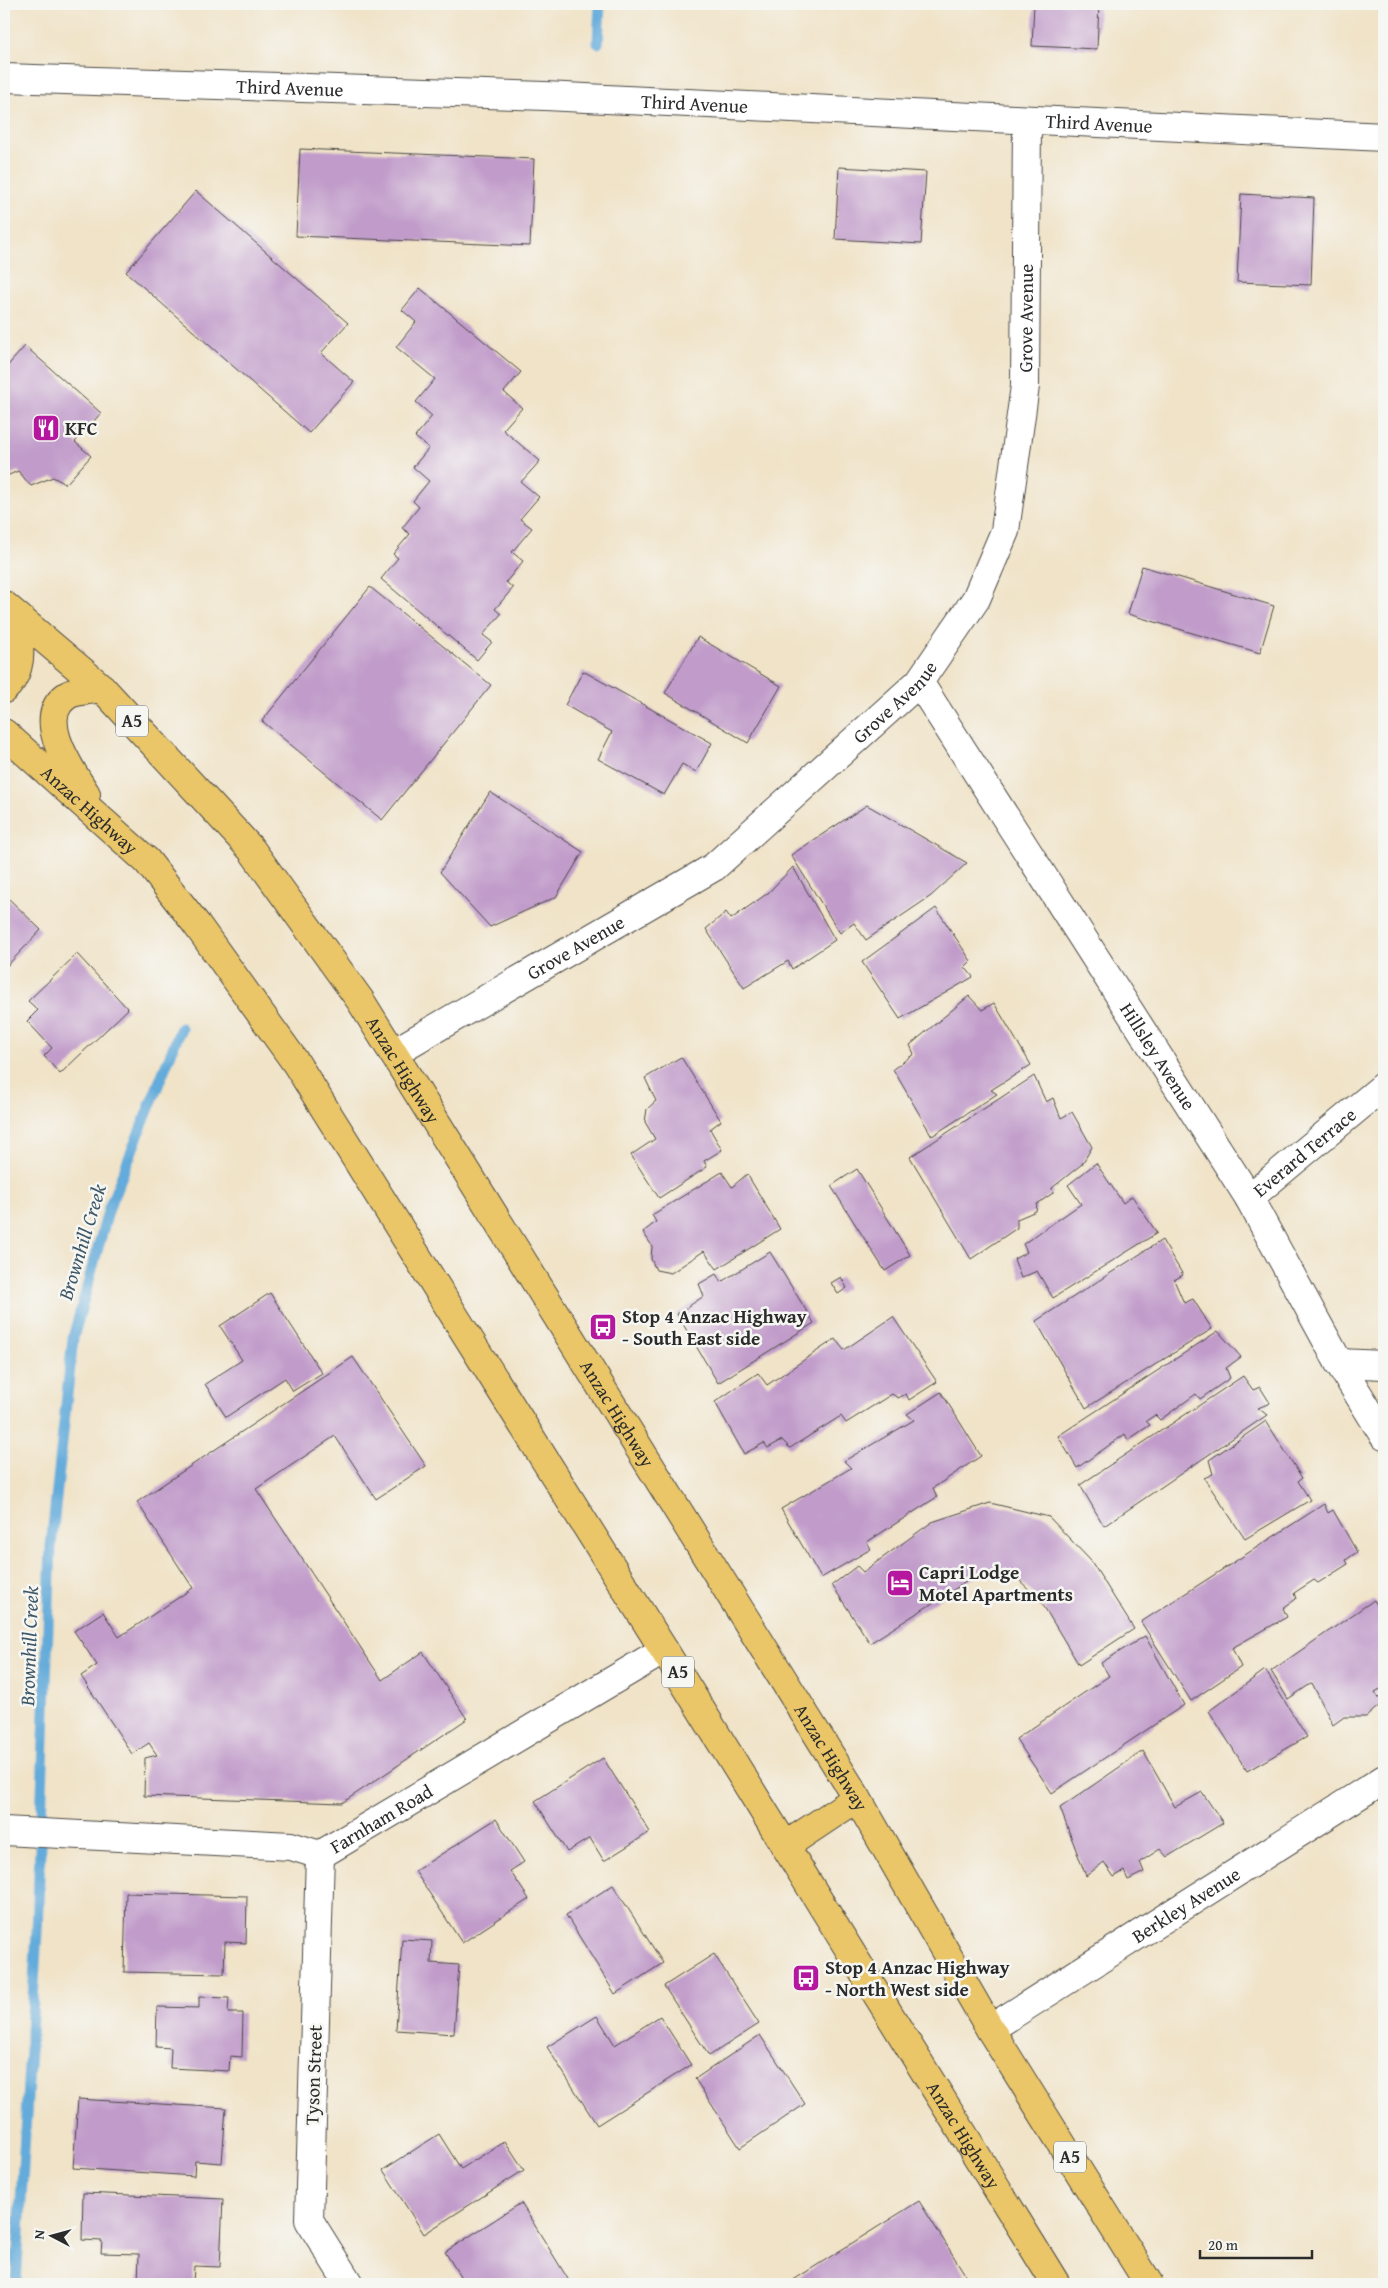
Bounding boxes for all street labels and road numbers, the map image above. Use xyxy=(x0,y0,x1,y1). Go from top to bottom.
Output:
street label: Third Avenue xyxy=(236,72,344,103)
street label: Third Avenue xyxy=(640,87,749,120)
street label: Third Avenue xyxy=(1045,106,1153,140)
street label: Grove Avenue xyxy=(1011,264,1040,373)
street label: Grove Avenue xyxy=(846,655,944,750)
road number: A5 xyxy=(116,706,148,736)
street label: Anzac Highway xyxy=(35,759,145,861)
street label: Grove Avenue xyxy=(522,908,630,987)
street label: Hillsley Avenue xyxy=(1113,997,1203,1115)
street label: Anzac Highway xyxy=(359,1010,448,1129)
street label: Everard Terrace xyxy=(1247,1101,1362,1203)
street label: Anzac Highway xyxy=(573,1354,662,1473)
road number: A5 xyxy=(662,1656,694,1688)
street label: Anzac Highway xyxy=(787,1698,876,1817)
street label: Farnham Road xyxy=(325,1777,439,1860)
street label: Berkley Avenue xyxy=(1126,1860,1246,1950)
street label: Tyson Street xyxy=(297,2024,329,2126)
street label: Anzac Highway xyxy=(920,2076,1008,2195)
road number: A5 xyxy=(1054,2142,1086,2172)

